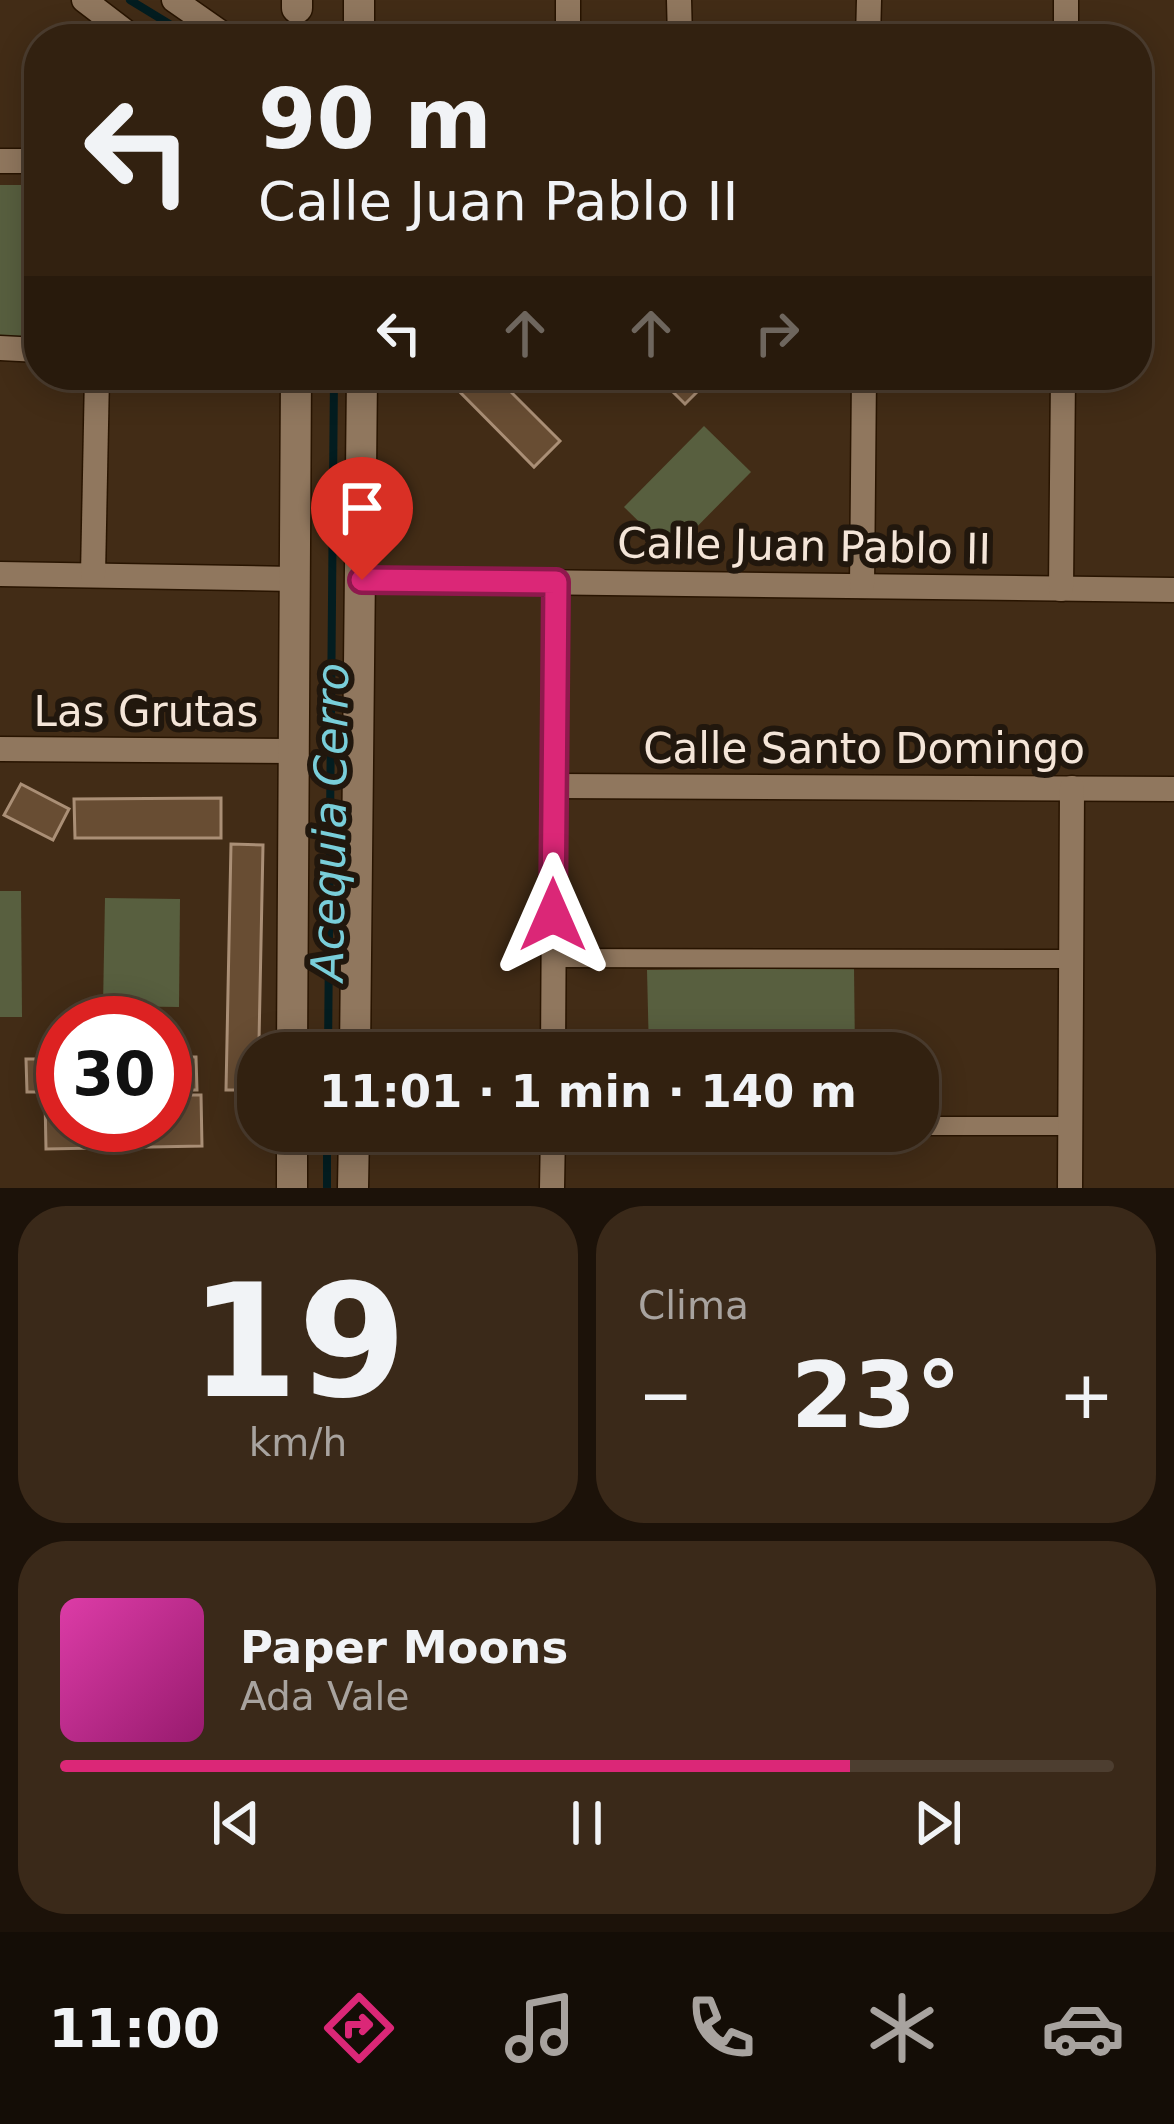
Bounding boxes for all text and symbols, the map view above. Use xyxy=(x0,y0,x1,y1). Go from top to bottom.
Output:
text: 90 m xyxy=(258,70,492,168)
icon: left xyxy=(60,72,216,228)
text: Calle Juan Pablo II xyxy=(258,170,738,233)
icon: left xyxy=(366,300,432,366)
icon: ahead xyxy=(492,300,558,366)
icon: ahead xyxy=(618,300,684,366)
icon: right xyxy=(744,300,810,366)
pin xyxy=(311,457,413,580)
icon: arrive xyxy=(329,475,395,541)
street label: Calle Juan Pablo II xyxy=(617,518,991,574)
water label: Acequia Cerro xyxy=(301,662,359,985)
street label: Las Grutas xyxy=(34,687,258,736)
street label: Calle Santo Domingo xyxy=(643,724,1085,773)
position arrow xyxy=(490,852,616,978)
speed limit sign: 30 xyxy=(36,996,192,1152)
text: 11:01 · 1 min · 140 m xyxy=(319,1065,857,1118)
text: 19 xyxy=(189,1251,407,1433)
text: Clima xyxy=(638,1283,749,1328)
text: 23° xyxy=(791,1343,961,1448)
text: − xyxy=(638,1357,693,1434)
text: + xyxy=(1059,1357,1114,1434)
text: km/h xyxy=(249,1420,347,1465)
text: Paper Moons xyxy=(240,1621,568,1674)
text: Ada Vale xyxy=(240,1674,409,1719)
icon: previous xyxy=(203,1790,269,1856)
icon: pause xyxy=(554,1790,620,1856)
icon: next xyxy=(905,1790,971,1856)
icon: directions xyxy=(317,1986,401,2070)
icon: music xyxy=(498,1986,582,2070)
icon: phone xyxy=(679,1986,763,2070)
icon: climate xyxy=(860,1986,944,2070)
icon: car xyxy=(1041,1986,1125,2070)
text: 11:00 xyxy=(49,1997,220,2060)

